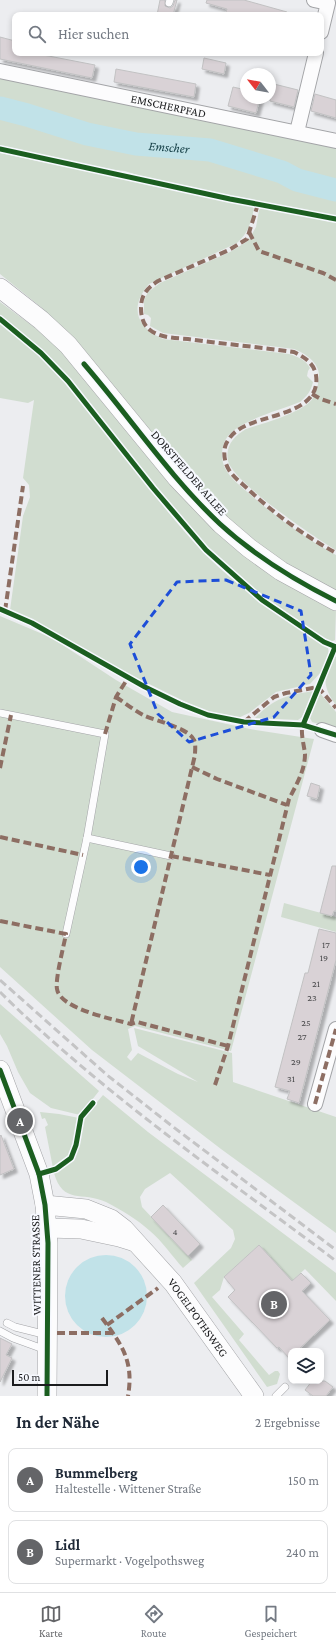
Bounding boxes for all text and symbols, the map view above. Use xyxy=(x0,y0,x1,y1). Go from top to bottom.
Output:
search box xyxy=(12,12,324,56)
icon: search xyxy=(26,23,48,45)
text: Hier suchen xyxy=(58,26,129,42)
north arrow xyxy=(240,68,276,104)
street label: EMSCHERPFAD xyxy=(129,91,207,121)
water label: Emscher xyxy=(148,138,190,156)
street label: DORSTFELDER ALLEE xyxy=(148,428,230,519)
your location xyxy=(131,857,151,877)
house number: 17 xyxy=(322,939,330,950)
house number: 19 xyxy=(320,952,328,963)
house number: 21 xyxy=(312,978,320,989)
house number: 23 xyxy=(307,992,317,1003)
house number: 25 xyxy=(301,1017,311,1028)
house number: 27 xyxy=(297,1031,307,1042)
house number: 29 xyxy=(291,1056,301,1067)
house number: 31 xyxy=(287,1073,295,1084)
pin: A xyxy=(7,1106,33,1136)
street label: WITTENER STRASSE xyxy=(28,1214,44,1315)
house number: 4 xyxy=(172,1226,178,1237)
street label: VOGELPOTHSWEG xyxy=(165,1275,231,1360)
pin: B xyxy=(261,1289,287,1319)
map controls xyxy=(288,1348,324,1384)
button: layers xyxy=(288,1348,324,1384)
scale bar xyxy=(12,1368,108,1387)
text: 50 m xyxy=(18,1371,40,1383)
text: In der Nähe xyxy=(16,1413,99,1432)
text: 2 Ergebnisse xyxy=(255,1415,320,1430)
text: Bummelberg xyxy=(55,1465,138,1481)
text: A xyxy=(26,1473,34,1488)
text: 150 m xyxy=(288,1473,319,1488)
text: Haltestelle · Wittener Straße xyxy=(55,1481,201,1496)
text: Lidl xyxy=(55,1537,80,1553)
text: B xyxy=(26,1545,34,1560)
text: 240 m xyxy=(286,1545,319,1560)
text: Supermarkt · Vogelpothsweg xyxy=(55,1553,204,1568)
tab: Karte xyxy=(39,1603,63,1639)
tab: Route xyxy=(141,1603,166,1639)
tab: Gespeichert xyxy=(245,1603,297,1639)

